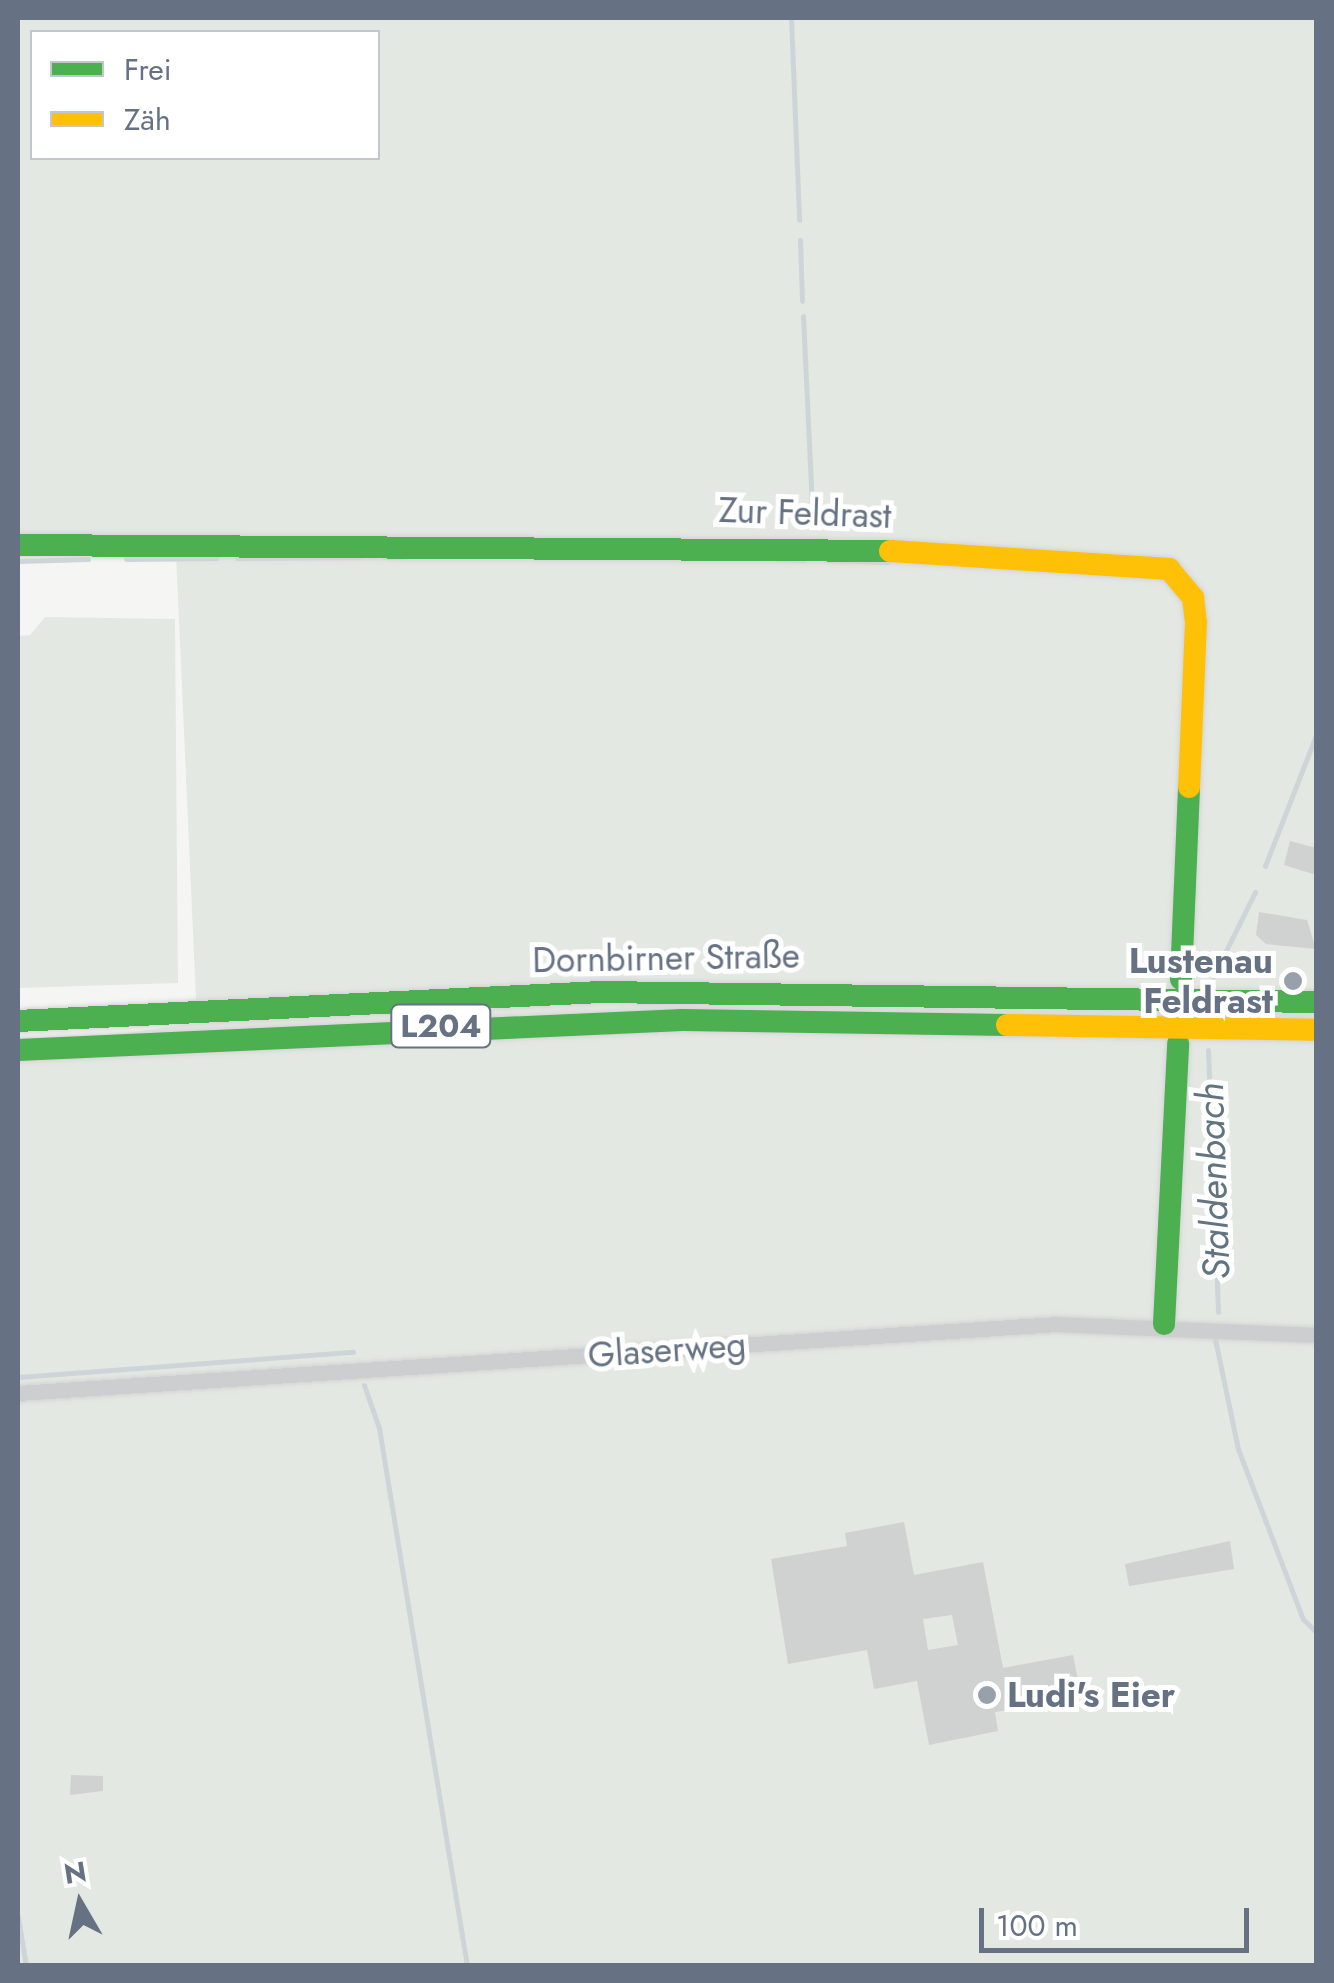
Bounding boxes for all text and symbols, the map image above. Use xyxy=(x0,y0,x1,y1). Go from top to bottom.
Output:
legend xyxy=(30,30,380,160)
text: Frei xyxy=(124,48,172,91)
text: Zäh xyxy=(124,98,171,141)
street label: Zur Feldrast xyxy=(718,489,892,537)
street label: Dornbirner Straße xyxy=(532,935,800,981)
place label: Lustenau Feldrast xyxy=(1129,940,1273,1022)
marker: Lustenau Feldrast xyxy=(1282,970,1304,992)
road number: L204 xyxy=(388,999,494,1053)
water label: Staldenbach xyxy=(1187,1082,1239,1280)
street label: Glaserweg xyxy=(587,1324,747,1376)
place label: Ludi's Eier xyxy=(1007,1674,1175,1716)
marker: Ludi's Eier xyxy=(976,1684,998,1706)
text: N xyxy=(61,1851,89,1895)
north arrow xyxy=(30,1853,130,1953)
scale bar xyxy=(984,1888,1254,1950)
text: 100 m xyxy=(996,1904,1078,1947)

